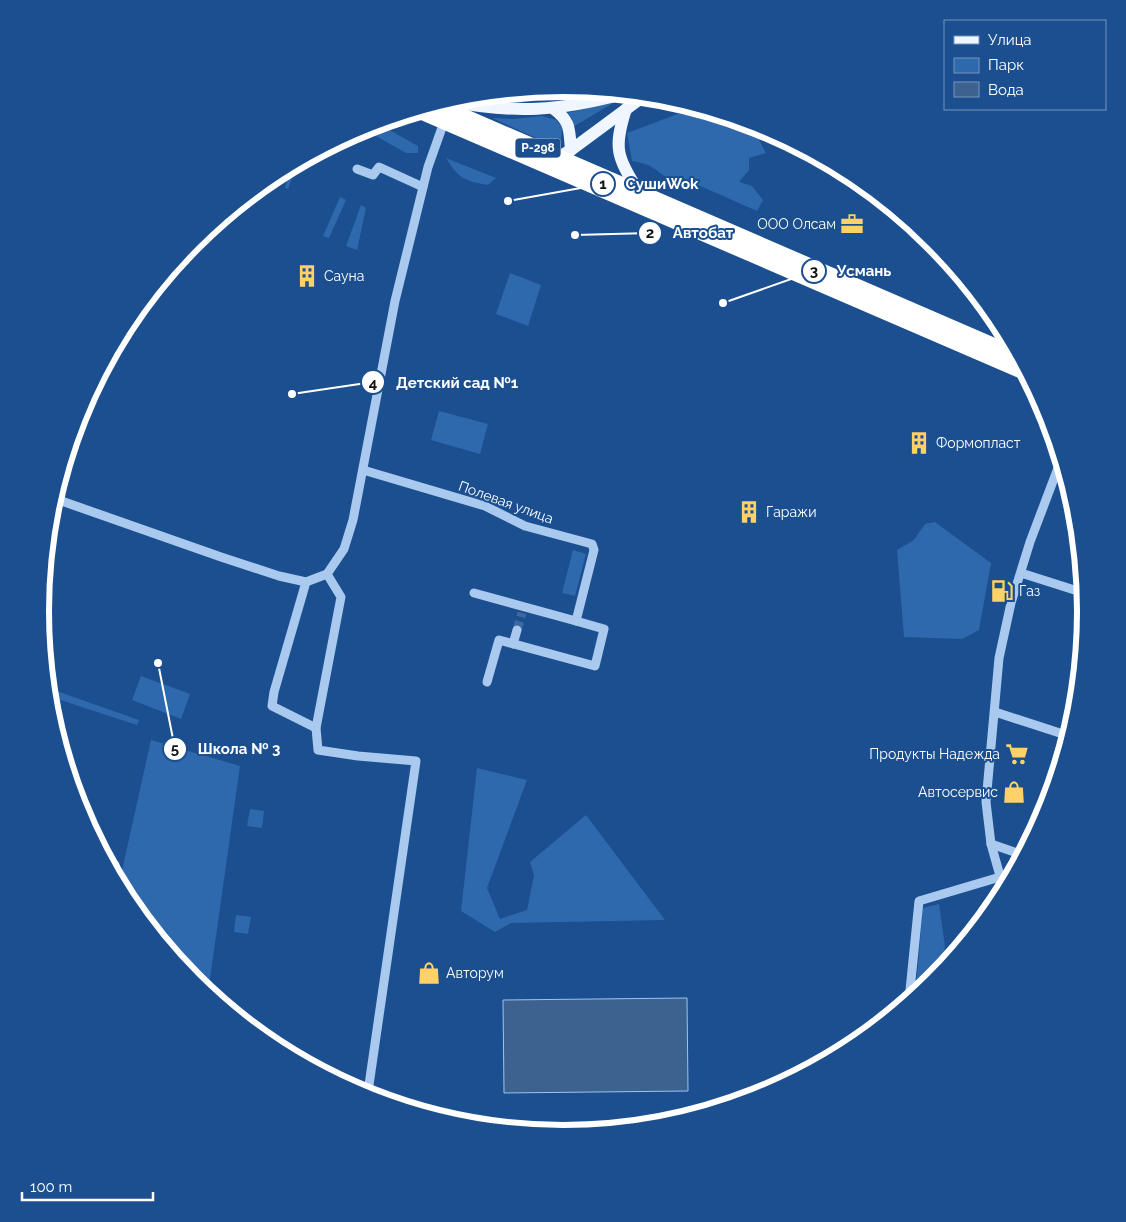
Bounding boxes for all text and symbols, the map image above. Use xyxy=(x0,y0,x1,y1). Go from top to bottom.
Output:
legend xyxy=(944,20,1106,110)
text: Улица xyxy=(988,31,1032,49)
text: Парк xyxy=(988,56,1024,74)
text: Вода xyxy=(988,81,1024,99)
road number: Р-298 xyxy=(516,138,560,158)
callout: CушиWok xyxy=(590,169,708,199)
text: 1 xyxy=(599,175,607,193)
text: CушиWok xyxy=(626,175,699,193)
office icon: ООО Олсам xyxy=(839,211,865,237)
place label: ООО Олсам xyxy=(757,216,836,232)
callout: Автобат xyxy=(638,218,743,248)
text: 2 xyxy=(646,224,654,242)
text: Автобат xyxy=(673,224,734,242)
callout: Усмань xyxy=(802,256,901,286)
text: 3 xyxy=(810,262,818,280)
text: Усмань xyxy=(836,262,891,280)
building icon: Сауна xyxy=(294,263,320,289)
place label: Сауна xyxy=(324,268,364,284)
callout: Детский сад №1 xyxy=(361,367,528,397)
text: 4 xyxy=(369,374,378,392)
text: Детский сад №1 xyxy=(396,374,519,392)
building icon: Формопласт xyxy=(906,430,932,456)
place label: Формопласт xyxy=(936,435,1021,451)
street label: Полевая улица xyxy=(456,477,556,527)
building icon: Гаражи xyxy=(736,499,762,525)
place label: Гаражи xyxy=(766,504,816,520)
fuel station icon: Газ xyxy=(989,578,1015,604)
place label: Газ xyxy=(1019,583,1040,599)
callout: Школа № 3 xyxy=(163,734,291,764)
text: 5 xyxy=(171,740,179,758)
text: Школа № 3 xyxy=(198,740,280,758)
supermarket icon: Продукты Надежда xyxy=(1004,741,1030,767)
place label: Продукты Надежда xyxy=(869,746,1000,762)
shop icon: Автосервис xyxy=(1001,779,1027,805)
place label: Автосервис xyxy=(918,784,998,800)
shop icon: Авторум xyxy=(416,960,442,986)
place label: Авторум xyxy=(446,965,504,981)
scale bar xyxy=(22,1170,154,1202)
text: 100 m xyxy=(30,1178,72,1196)

